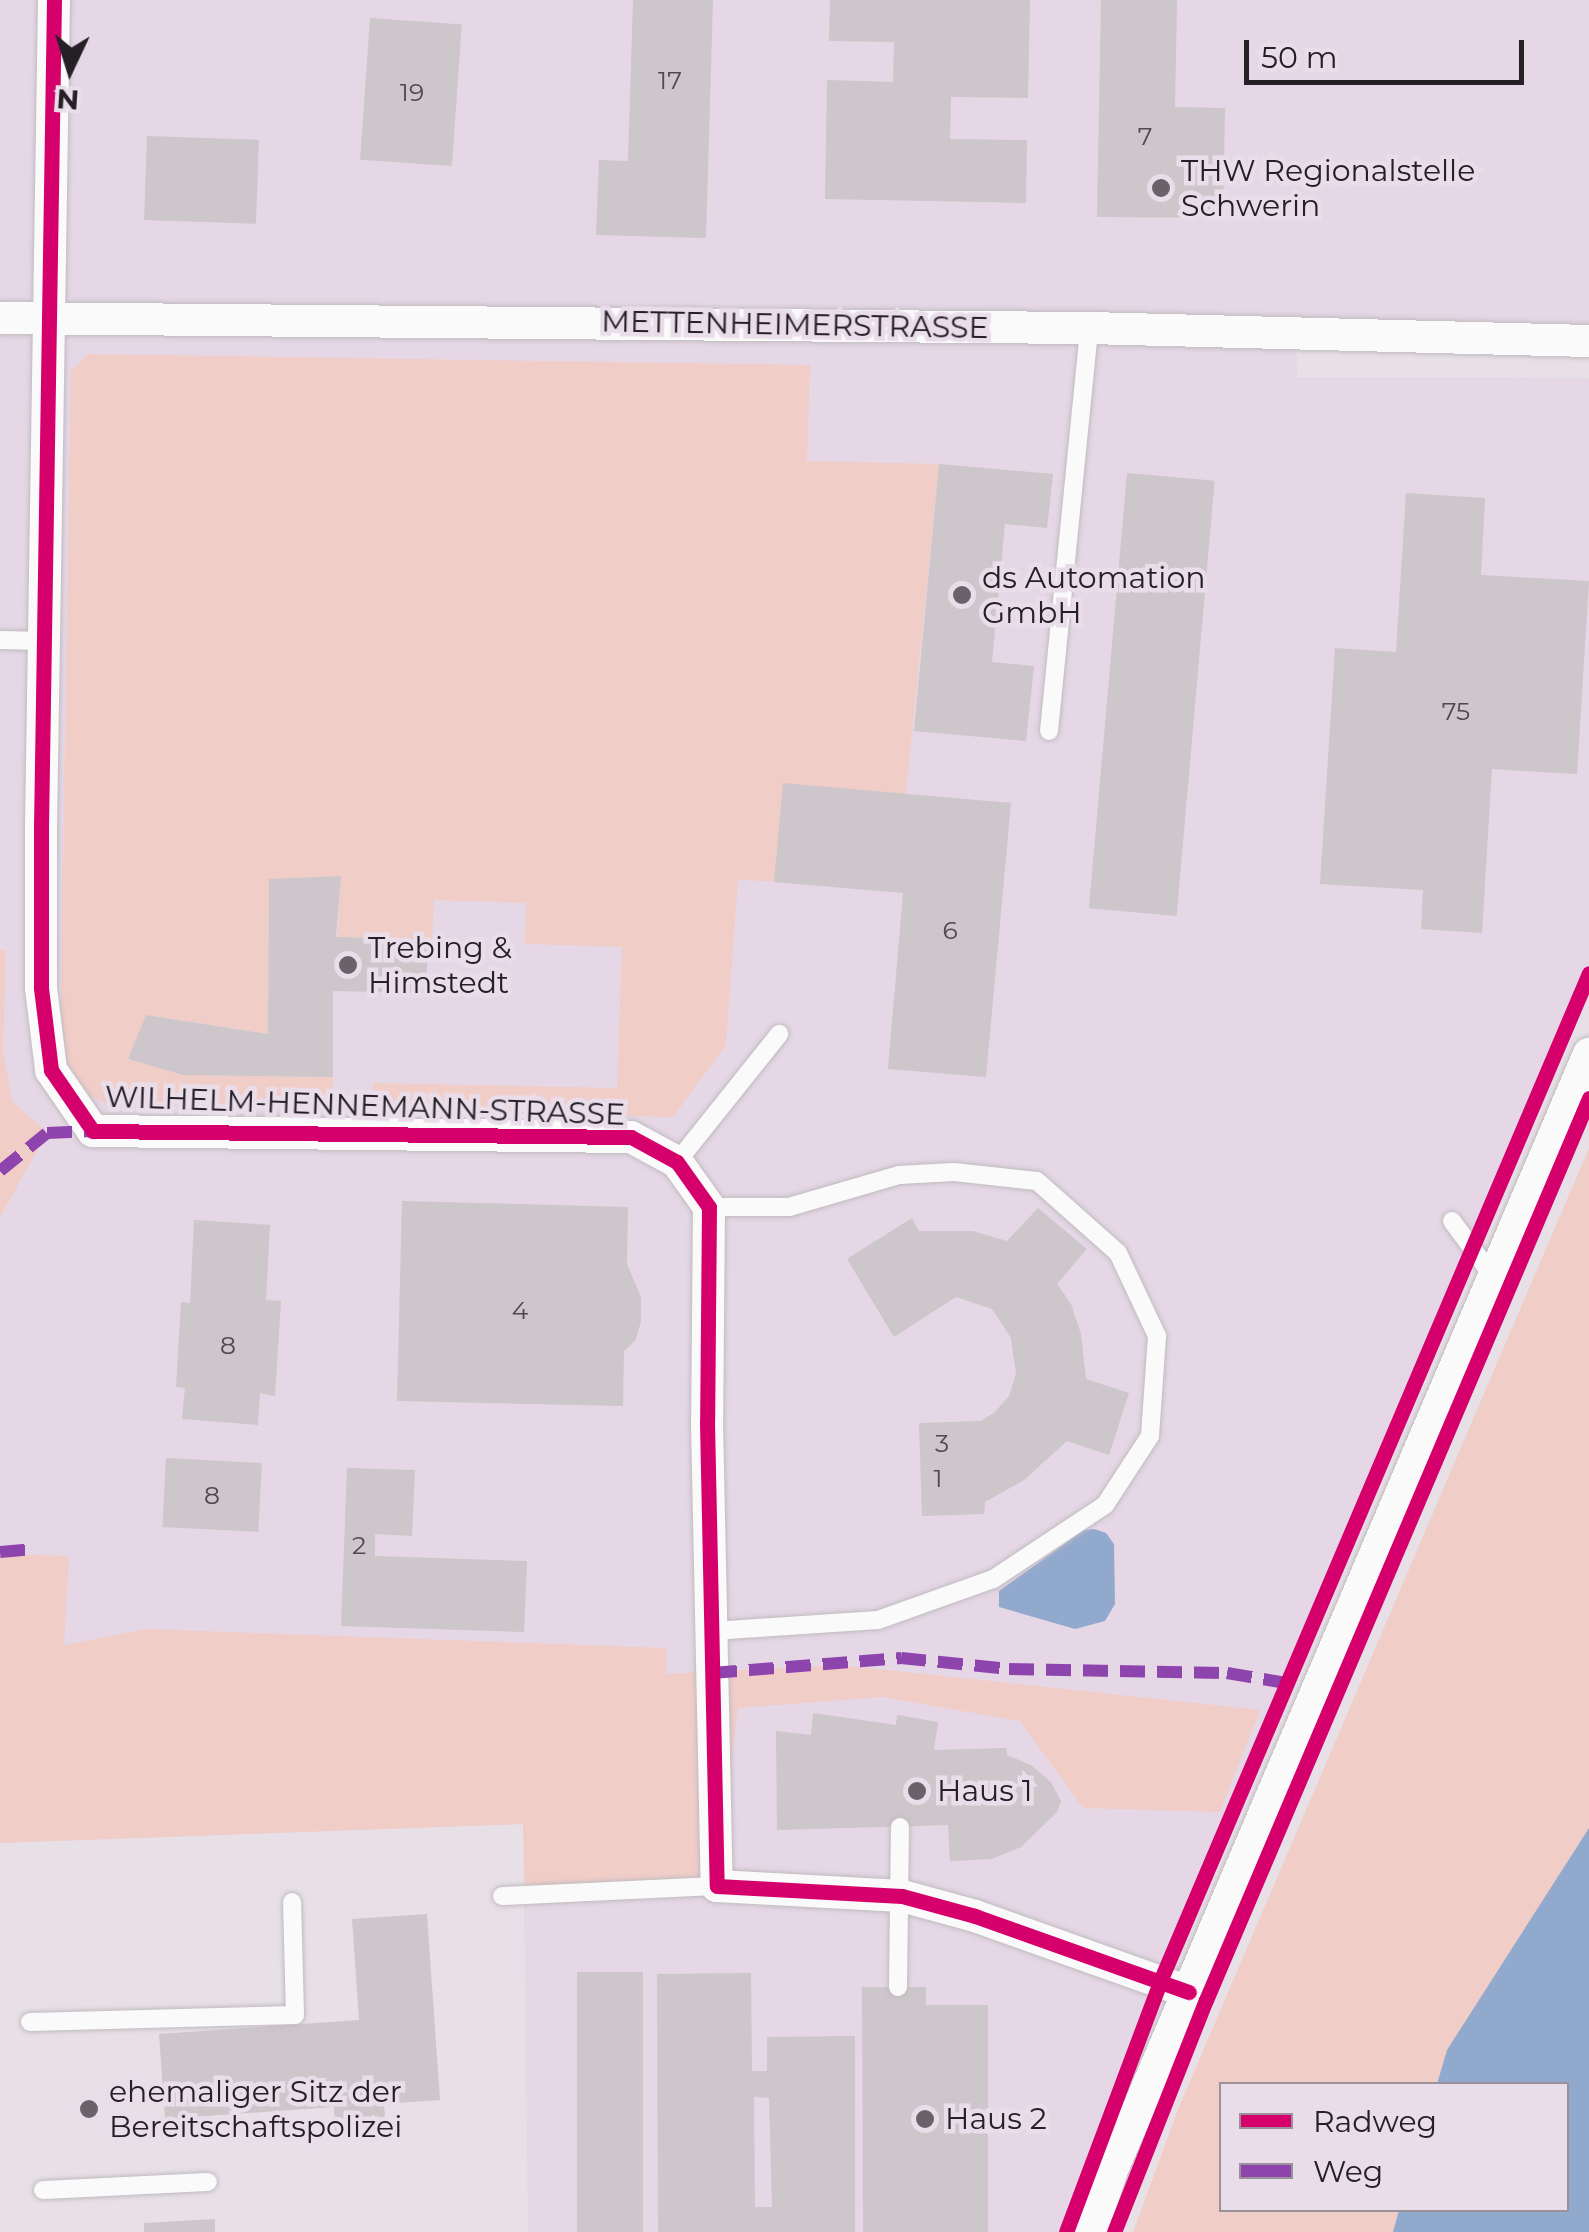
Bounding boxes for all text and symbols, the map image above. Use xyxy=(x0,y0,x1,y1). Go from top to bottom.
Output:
north arrow xyxy=(20,20,120,120)
scale bar xyxy=(1249,20,1529,82)
text: 50 m xyxy=(1261,39,1338,76)
house number: 17 xyxy=(658,65,682,95)
house number: 19 xyxy=(400,77,424,107)
text: N xyxy=(55,82,80,118)
house number: 7 xyxy=(1138,121,1152,151)
place label: THW Regionalstelle Schwerin xyxy=(1181,153,1475,224)
marker: THW Regionalstelle Schwerin xyxy=(1150,177,1172,199)
street label: METTENHEIMERSTRASSE xyxy=(601,304,989,346)
place label: ds Automation GmbH xyxy=(982,560,1206,630)
marker: ds Automation GmbH xyxy=(951,584,973,606)
house number: 75 xyxy=(1442,696,1470,726)
house number: 6 xyxy=(942,915,958,945)
place label: Trebing & Himstedt xyxy=(368,930,512,1000)
marker: Trebing & Himstedt xyxy=(337,954,359,976)
street label: WILHELM-HENNEMANN-STRASSE xyxy=(104,1079,626,1133)
house number: 4 xyxy=(512,1295,528,1325)
house number: 8 xyxy=(220,1330,236,1360)
house number: 3 xyxy=(935,1428,949,1458)
house number: 1 xyxy=(933,1463,943,1493)
house number: 8 xyxy=(204,1480,220,1510)
house number: 2 xyxy=(352,1530,366,1560)
place label: Haus 1 xyxy=(937,1773,1033,1809)
marker: Haus 1 xyxy=(906,1780,928,1802)
place label: ehemaliger Sitz der Bereitschaftspolizei xyxy=(109,2074,402,2144)
legend xyxy=(1219,2082,1569,2212)
marker: ehemaliger Sitz der Bereitschaftspolizei xyxy=(78,2098,100,2120)
place label: Haus 2 xyxy=(945,2101,1047,2137)
text: Radweg xyxy=(1313,2103,1437,2140)
marker: Haus 2 xyxy=(914,2108,936,2130)
text: Weg xyxy=(1313,2153,1383,2190)

